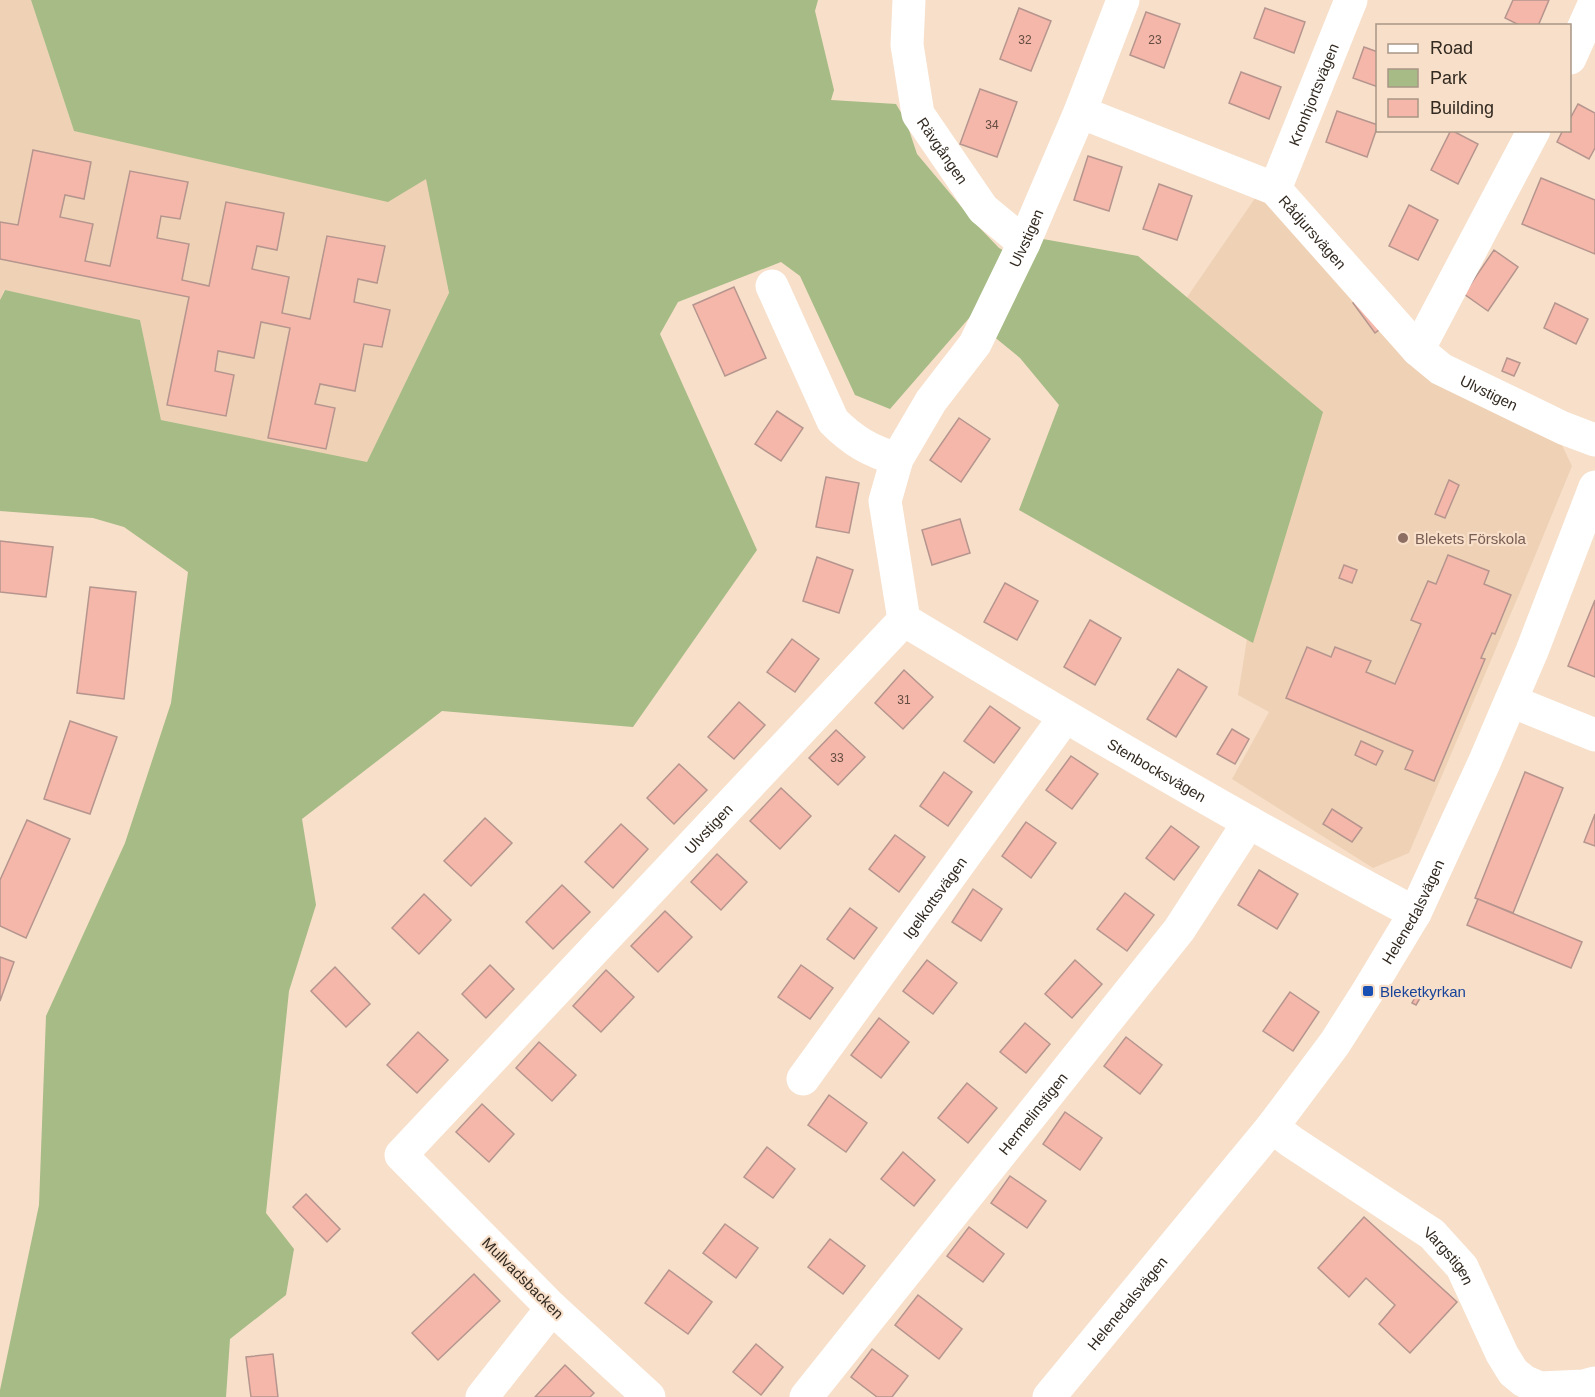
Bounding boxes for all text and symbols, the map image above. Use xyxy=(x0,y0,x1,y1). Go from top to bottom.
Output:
legend xyxy=(1376,24,1571,132)
house number: 32 xyxy=(1018,33,1032,47)
house number: 23 xyxy=(1148,33,1162,47)
text: Road xyxy=(1430,38,1473,58)
street label: Kronhjortsvägen xyxy=(1285,40,1341,148)
text: Park xyxy=(1430,68,1468,88)
text: Building xyxy=(1430,98,1494,118)
street label: Rävgången xyxy=(914,114,972,187)
house number: 34 xyxy=(985,118,999,132)
street label: Rådjursvägen xyxy=(1276,192,1350,272)
street label: Ulvstigen xyxy=(1005,206,1046,270)
street label: Ulvstigen xyxy=(1458,371,1521,413)
place label: Blekets Förskola xyxy=(1415,530,1527,547)
marker: Blekets Förskola xyxy=(1396,531,1410,545)
house number: 31 xyxy=(897,693,911,707)
street label: Stenbocksvägen xyxy=(1105,735,1209,805)
house number: 33 xyxy=(830,751,844,765)
street label: Ulvstigen xyxy=(681,800,735,857)
street label: Igelkottsvägen xyxy=(899,853,970,942)
street label: Helenedalsvägen xyxy=(1378,857,1447,967)
place label: Bleketkyrkan xyxy=(1380,983,1466,1000)
marker: Bleketkyrkan xyxy=(1361,984,1375,998)
street label: Hermelinstigen xyxy=(995,1069,1070,1158)
street label: Vargstigen xyxy=(1421,1223,1477,1287)
street label: Mullvadsbacken xyxy=(479,1234,567,1322)
street label: Helenedalsvägen xyxy=(1083,1253,1170,1353)

